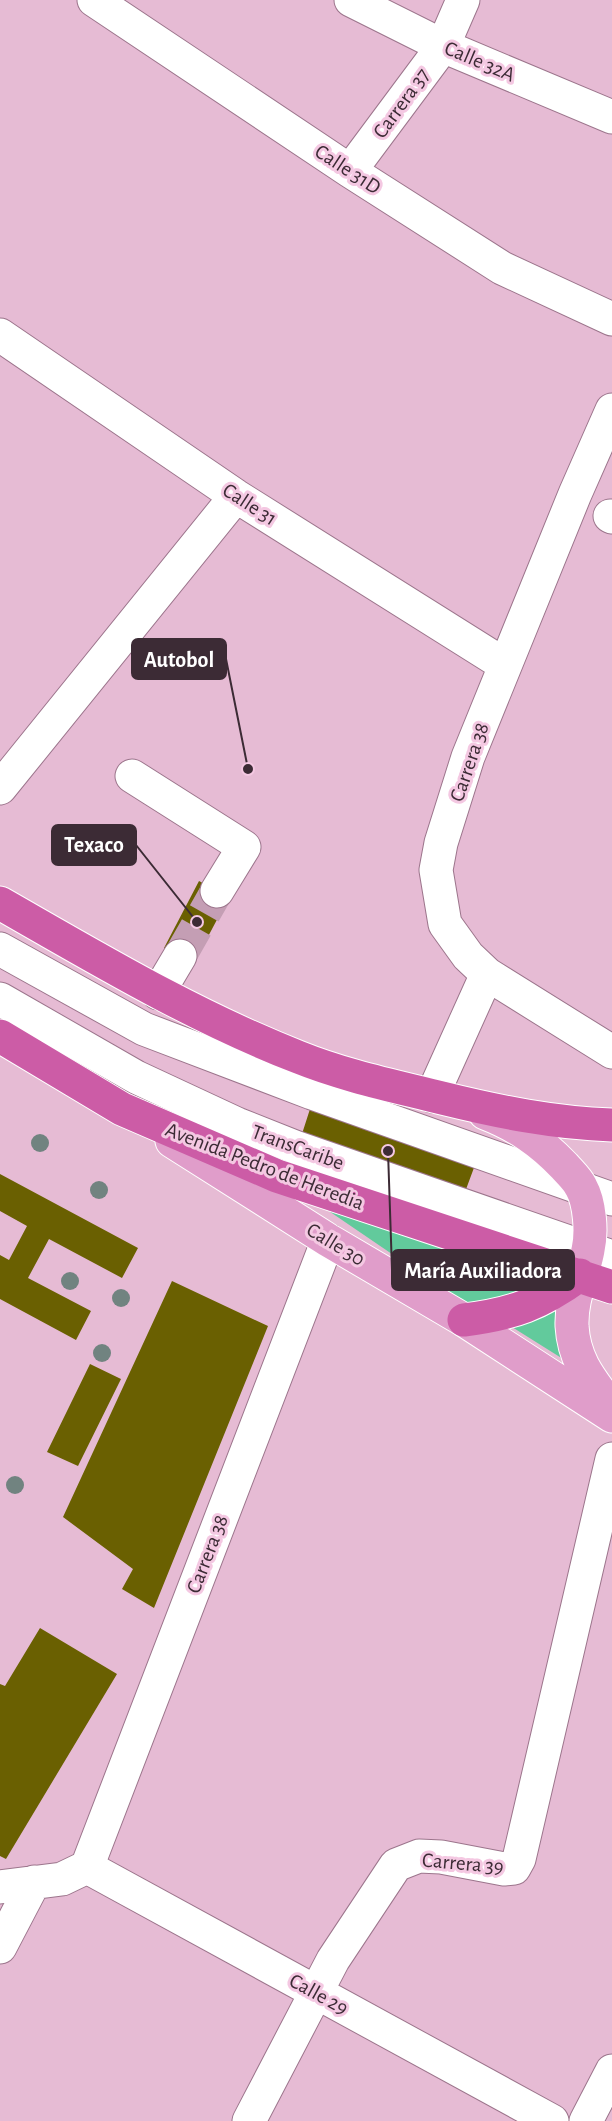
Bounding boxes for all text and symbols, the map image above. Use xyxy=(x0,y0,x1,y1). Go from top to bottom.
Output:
street label: Calle 32A xyxy=(441,37,518,86)
street label: Carrera 37 xyxy=(369,64,434,142)
street label: Calle 31D xyxy=(311,141,384,198)
street label: Calle 31 xyxy=(219,479,281,530)
callout: Autobol xyxy=(132,639,226,679)
text: Autobol xyxy=(144,649,214,671)
street label: Carrera 38 xyxy=(446,720,493,804)
callout: Texaco xyxy=(52,825,136,865)
text: Texaco xyxy=(64,834,124,856)
street label: Avenida Pedro de Heredia xyxy=(163,1119,367,1214)
street label: TransCaribe xyxy=(249,1121,347,1174)
street label: Calle 30 xyxy=(303,1219,369,1270)
callout: María Auxiliadora xyxy=(392,1250,574,1290)
text: María Auxiliadora xyxy=(404,1260,562,1282)
street label: Carrera 38 xyxy=(183,1512,232,1596)
street label: Carrera 39 xyxy=(421,1849,505,1878)
street label: Calle 29 xyxy=(286,1970,352,2019)

